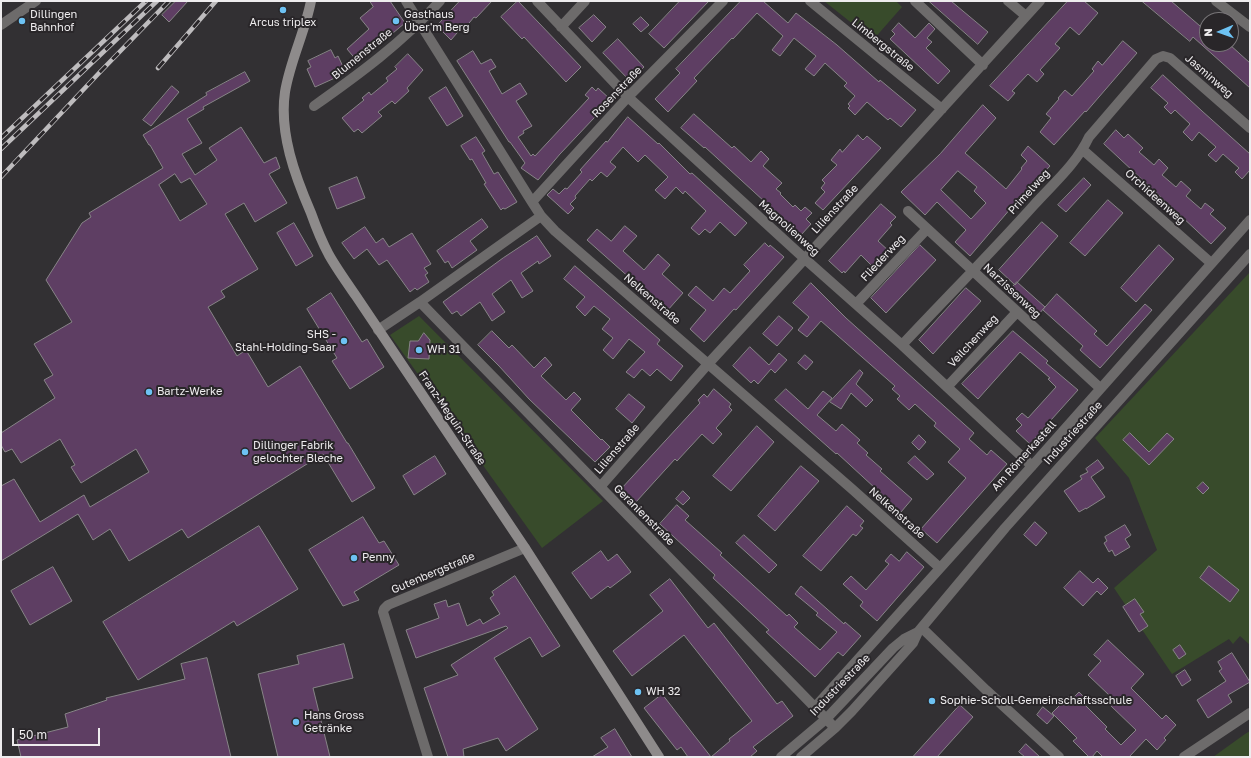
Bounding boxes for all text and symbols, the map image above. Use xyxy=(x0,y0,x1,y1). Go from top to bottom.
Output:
marker: Arcus triplex xyxy=(278,5,288,15)
place label: Dillingen Bahnhof xyxy=(30,8,77,34)
place label: Gasthaus Über'm Berg xyxy=(404,8,470,34)
north arrow xyxy=(1199,12,1239,52)
marker: Dillingen Bahnhof xyxy=(17,16,27,26)
place label: Arcus triplex xyxy=(250,16,316,30)
marker: Gasthaus Über'm Berg xyxy=(391,16,401,26)
street label: Limbergstraße xyxy=(849,16,917,74)
street label: Blumenstraße xyxy=(329,26,395,82)
text: N xyxy=(1201,28,1214,37)
street label: Jasminweg xyxy=(1182,52,1236,100)
street label: Rosenstraße xyxy=(589,64,645,120)
street label: Primelweg xyxy=(1005,167,1053,217)
street label: Orchideenweg xyxy=(1122,167,1188,227)
street label: Lilienstraße xyxy=(809,182,861,236)
street label: Magnolienweg xyxy=(756,197,822,259)
street label: Fliederweg xyxy=(858,232,908,284)
street label: Narzissenweg xyxy=(980,261,1044,321)
street label: Nelkenstraße xyxy=(621,271,683,327)
street label: Veilchenweg xyxy=(945,312,1001,370)
place label: SHS - Stahl-Holding-Saar xyxy=(235,328,336,354)
marker: SHS - Stahl-Holding-Saar xyxy=(339,336,349,346)
place label: WH 31 xyxy=(427,343,460,357)
marker: WH 31 xyxy=(414,345,424,355)
street label: Franz-Meguin-Straße xyxy=(416,368,488,468)
place label: Bartz-Werke xyxy=(157,385,222,399)
marker: Bartz-Werke xyxy=(144,387,154,397)
street label: Industriestraße xyxy=(1041,399,1105,467)
street label: Am Römerkastell xyxy=(989,418,1059,494)
street label: Lilienstraße xyxy=(592,421,642,477)
place label: Dillinger Fabrik gelochter Bleche xyxy=(253,439,343,465)
marker: Dillinger Fabrik gelochter Bleche xyxy=(240,447,250,457)
street label: Geranienstraße xyxy=(611,482,677,548)
street label: Nelkenstraße xyxy=(866,484,928,542)
street label: Gutenbergstraße xyxy=(389,549,477,597)
place label: Penny xyxy=(362,551,395,565)
marker: Penny xyxy=(349,553,359,563)
street label: Industriestraße xyxy=(807,651,873,719)
place label: WH 32 xyxy=(646,685,680,699)
marker: WH 32 xyxy=(633,687,643,697)
place label: Sophie-Scholl-Gemeinschaftsschule xyxy=(940,694,1132,708)
marker: Sophie-Scholl-Gemeinschaftsschule xyxy=(927,696,937,706)
place label: Hans Gross Getränke xyxy=(304,709,364,735)
marker: Hans Gross Getränke xyxy=(291,717,301,727)
scale bar xyxy=(14,720,102,746)
text: 50 m xyxy=(19,727,47,742)

